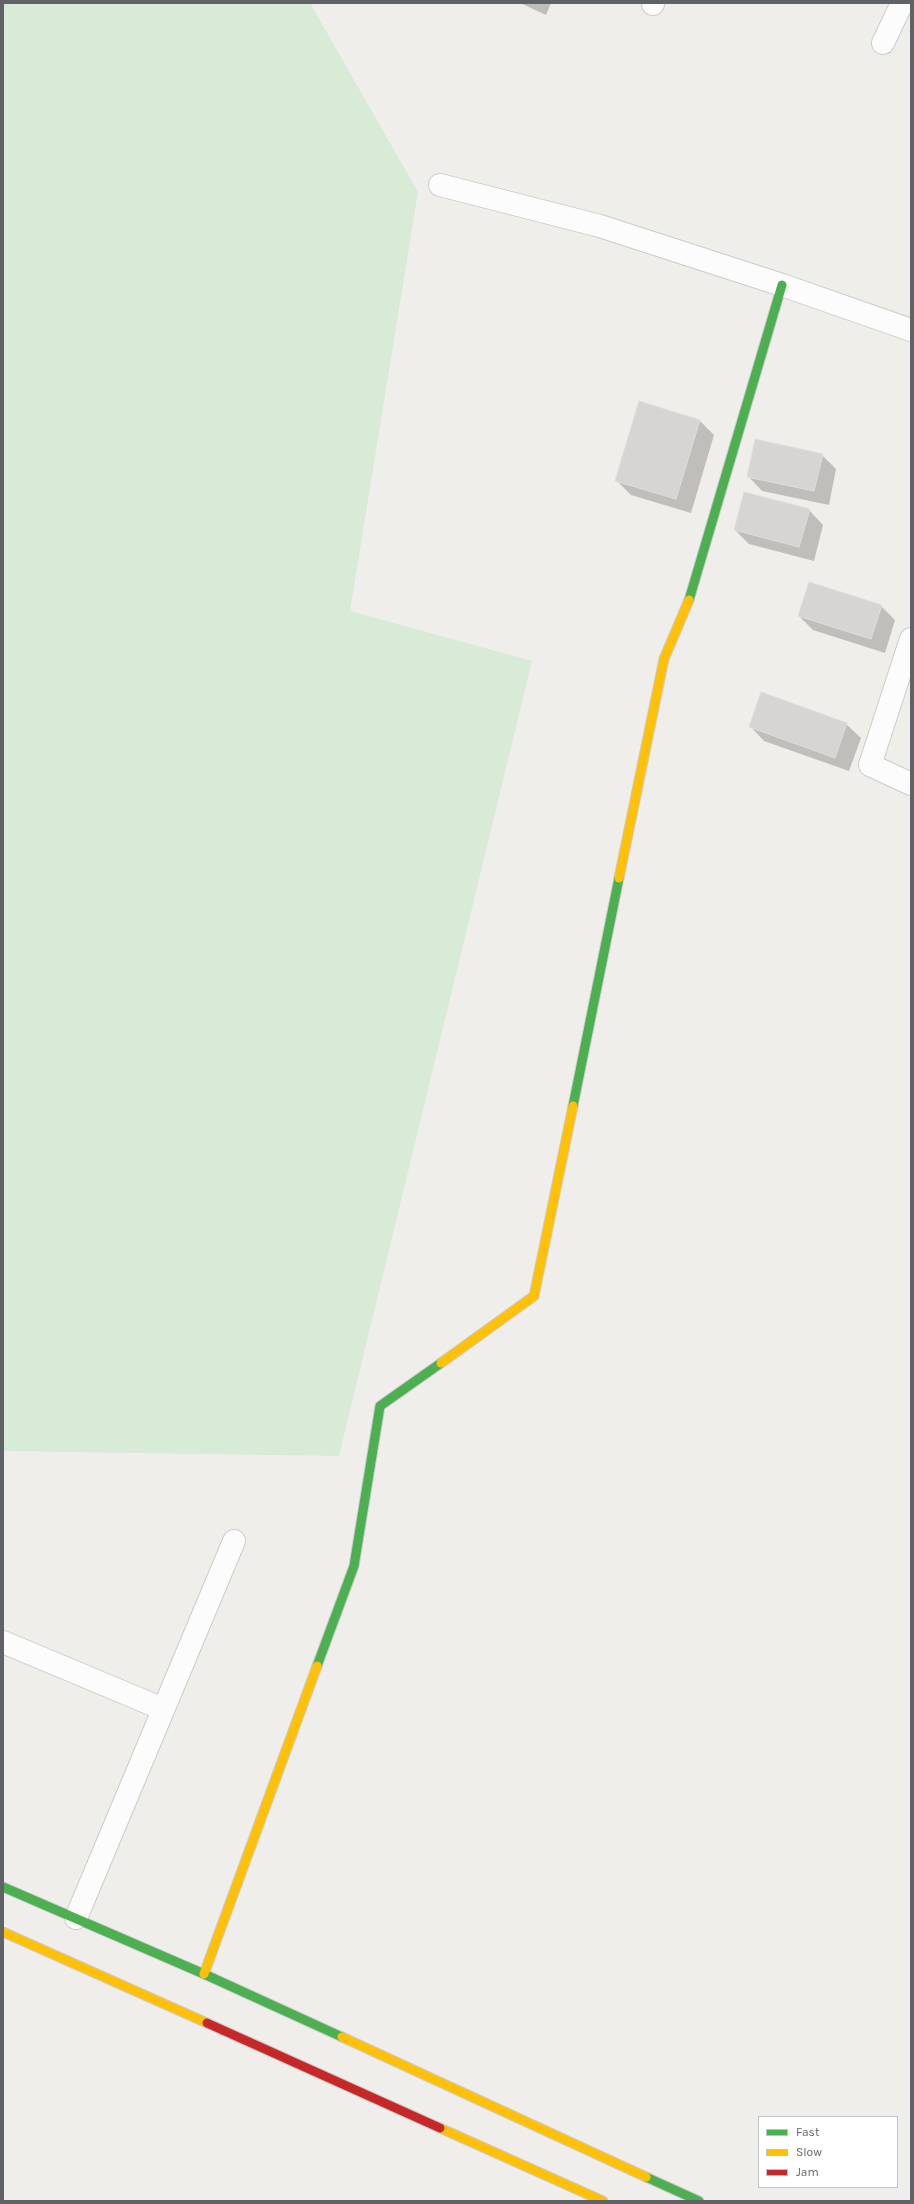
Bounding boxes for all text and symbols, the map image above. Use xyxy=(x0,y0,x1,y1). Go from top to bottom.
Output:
legend xyxy=(758,2116,898,2188)
text: Fast xyxy=(796,2125,819,2139)
text: Slow xyxy=(796,2145,822,2159)
text: Jam xyxy=(796,2165,819,2179)

